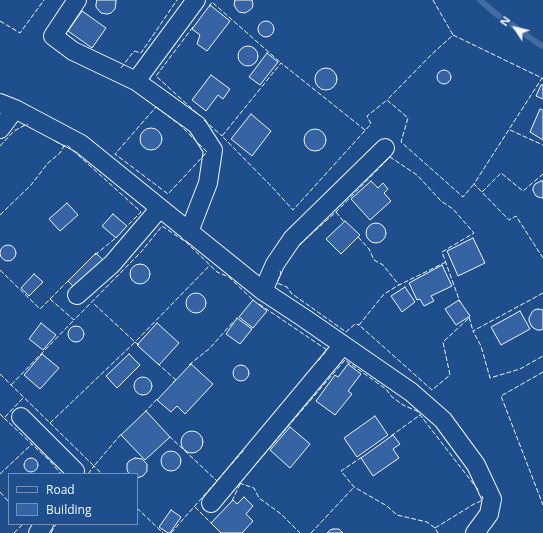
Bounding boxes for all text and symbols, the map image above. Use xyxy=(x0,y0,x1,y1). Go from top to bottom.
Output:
north arrow xyxy=(495,8,535,48)
text: N xyxy=(496,13,513,29)
legend xyxy=(8,473,138,525)
text: Road xyxy=(46,481,75,498)
text: Building xyxy=(46,501,91,518)

